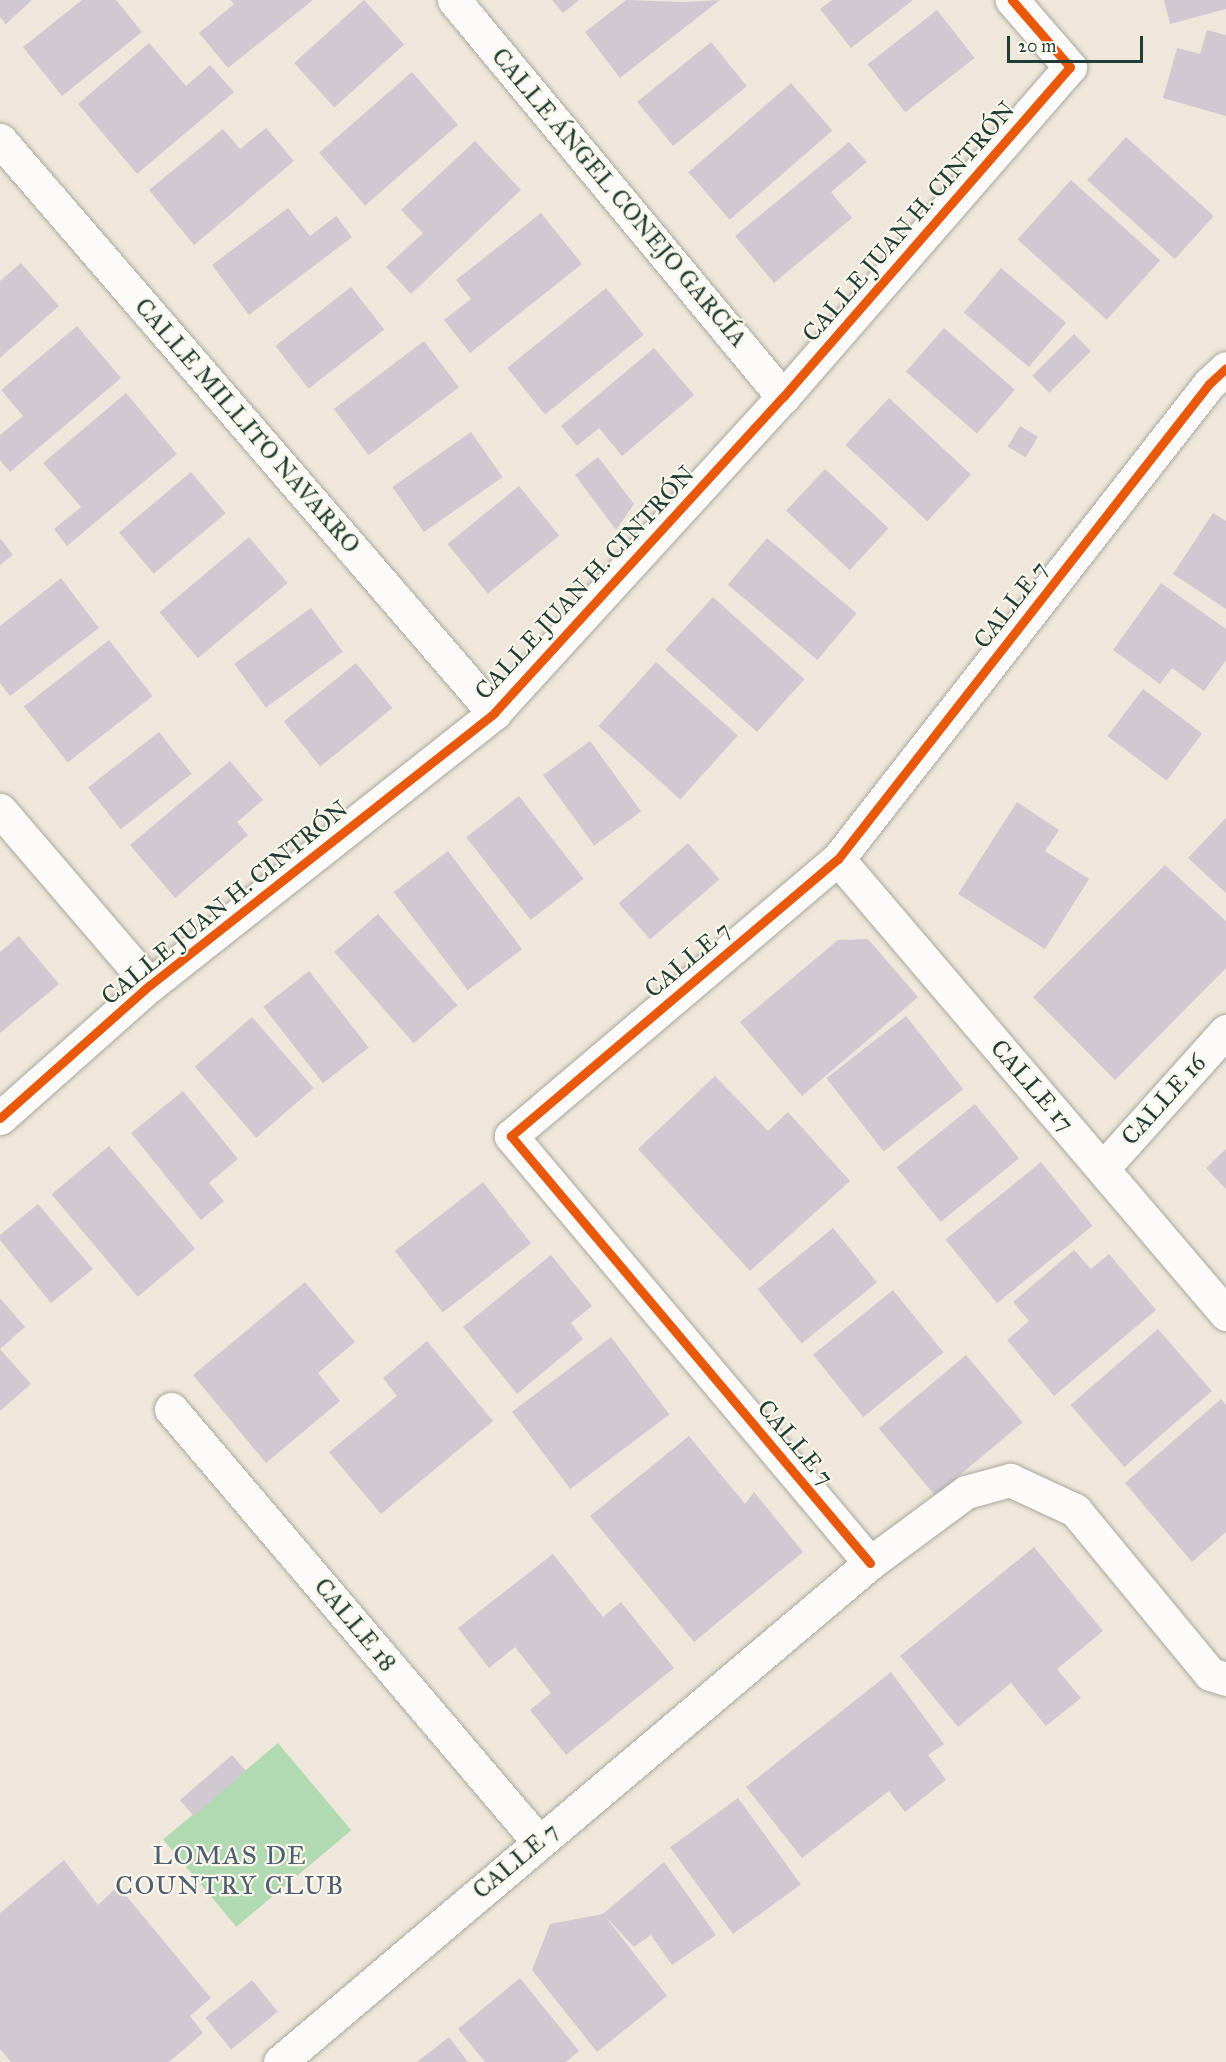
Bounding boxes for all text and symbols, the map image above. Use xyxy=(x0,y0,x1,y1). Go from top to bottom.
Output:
scale bar xyxy=(1010,24,1146,62)
text: 20 m xyxy=(1018,35,1056,57)
street label: CALLE ÁNGEL CONEJO GARCÍA xyxy=(485,43,753,353)
street label: CALLE JUAN H. CINTRÓN xyxy=(797,96,1021,348)
street label: CALLE MILLITO NAVARRO xyxy=(128,293,366,559)
street label: CALLE JUAN H. CINTRÓN xyxy=(469,460,701,706)
street label: CALLE 7 xyxy=(968,555,1054,655)
street label: CALLE JUAN H. CINTRÓN xyxy=(96,795,354,1011)
street label: CALLE 7 xyxy=(639,916,737,1004)
street label: CALLE 17 xyxy=(984,1034,1080,1138)
street label: CALLE 16 xyxy=(1116,1049,1212,1151)
street label: CALLE 7 xyxy=(751,1394,839,1492)
street label: CALLE 18 xyxy=(308,1573,402,1677)
street label: CALLE 7 xyxy=(467,1817,565,1905)
district label: LOMAS DE COUNTRY CLUB xyxy=(115,1840,345,1901)

